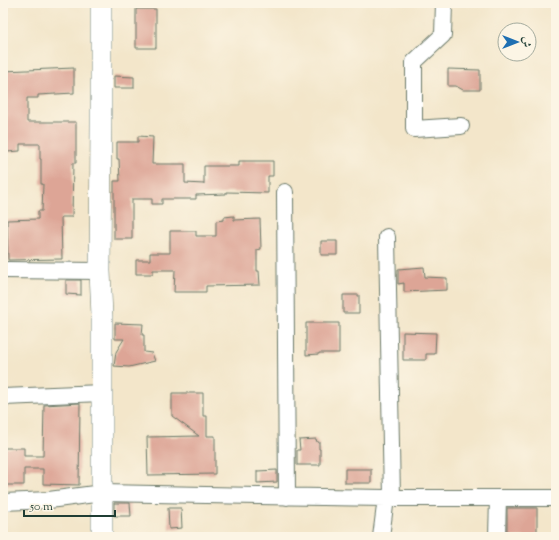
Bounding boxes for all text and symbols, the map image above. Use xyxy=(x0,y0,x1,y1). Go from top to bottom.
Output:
north arrow xyxy=(497,22,537,62)
text: ش xyxy=(518,37,534,48)
scale bar xyxy=(24,492,115,518)
text: 50 m xyxy=(29,498,53,516)

